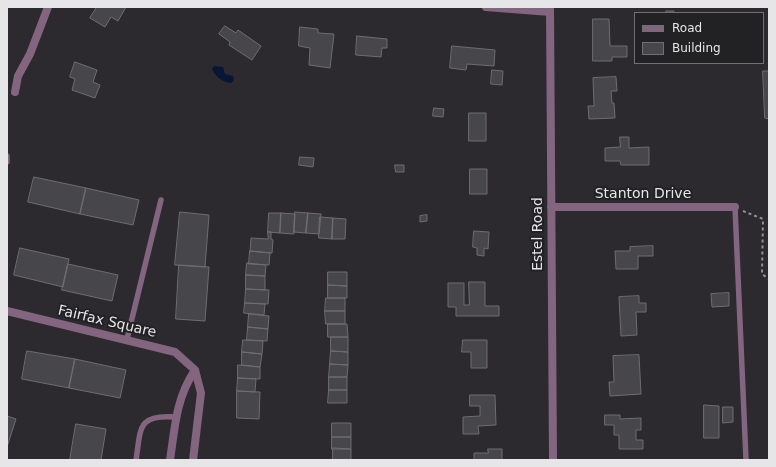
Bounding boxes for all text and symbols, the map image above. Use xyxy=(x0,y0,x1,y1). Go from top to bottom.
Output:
legend xyxy=(634,12,764,64)
text: Road xyxy=(672,21,702,35)
text: Building xyxy=(672,41,721,55)
street label: Stanton Drive xyxy=(595,186,691,202)
street label: Estel Road xyxy=(530,197,546,271)
street label: Fairfax Square xyxy=(56,303,158,341)

